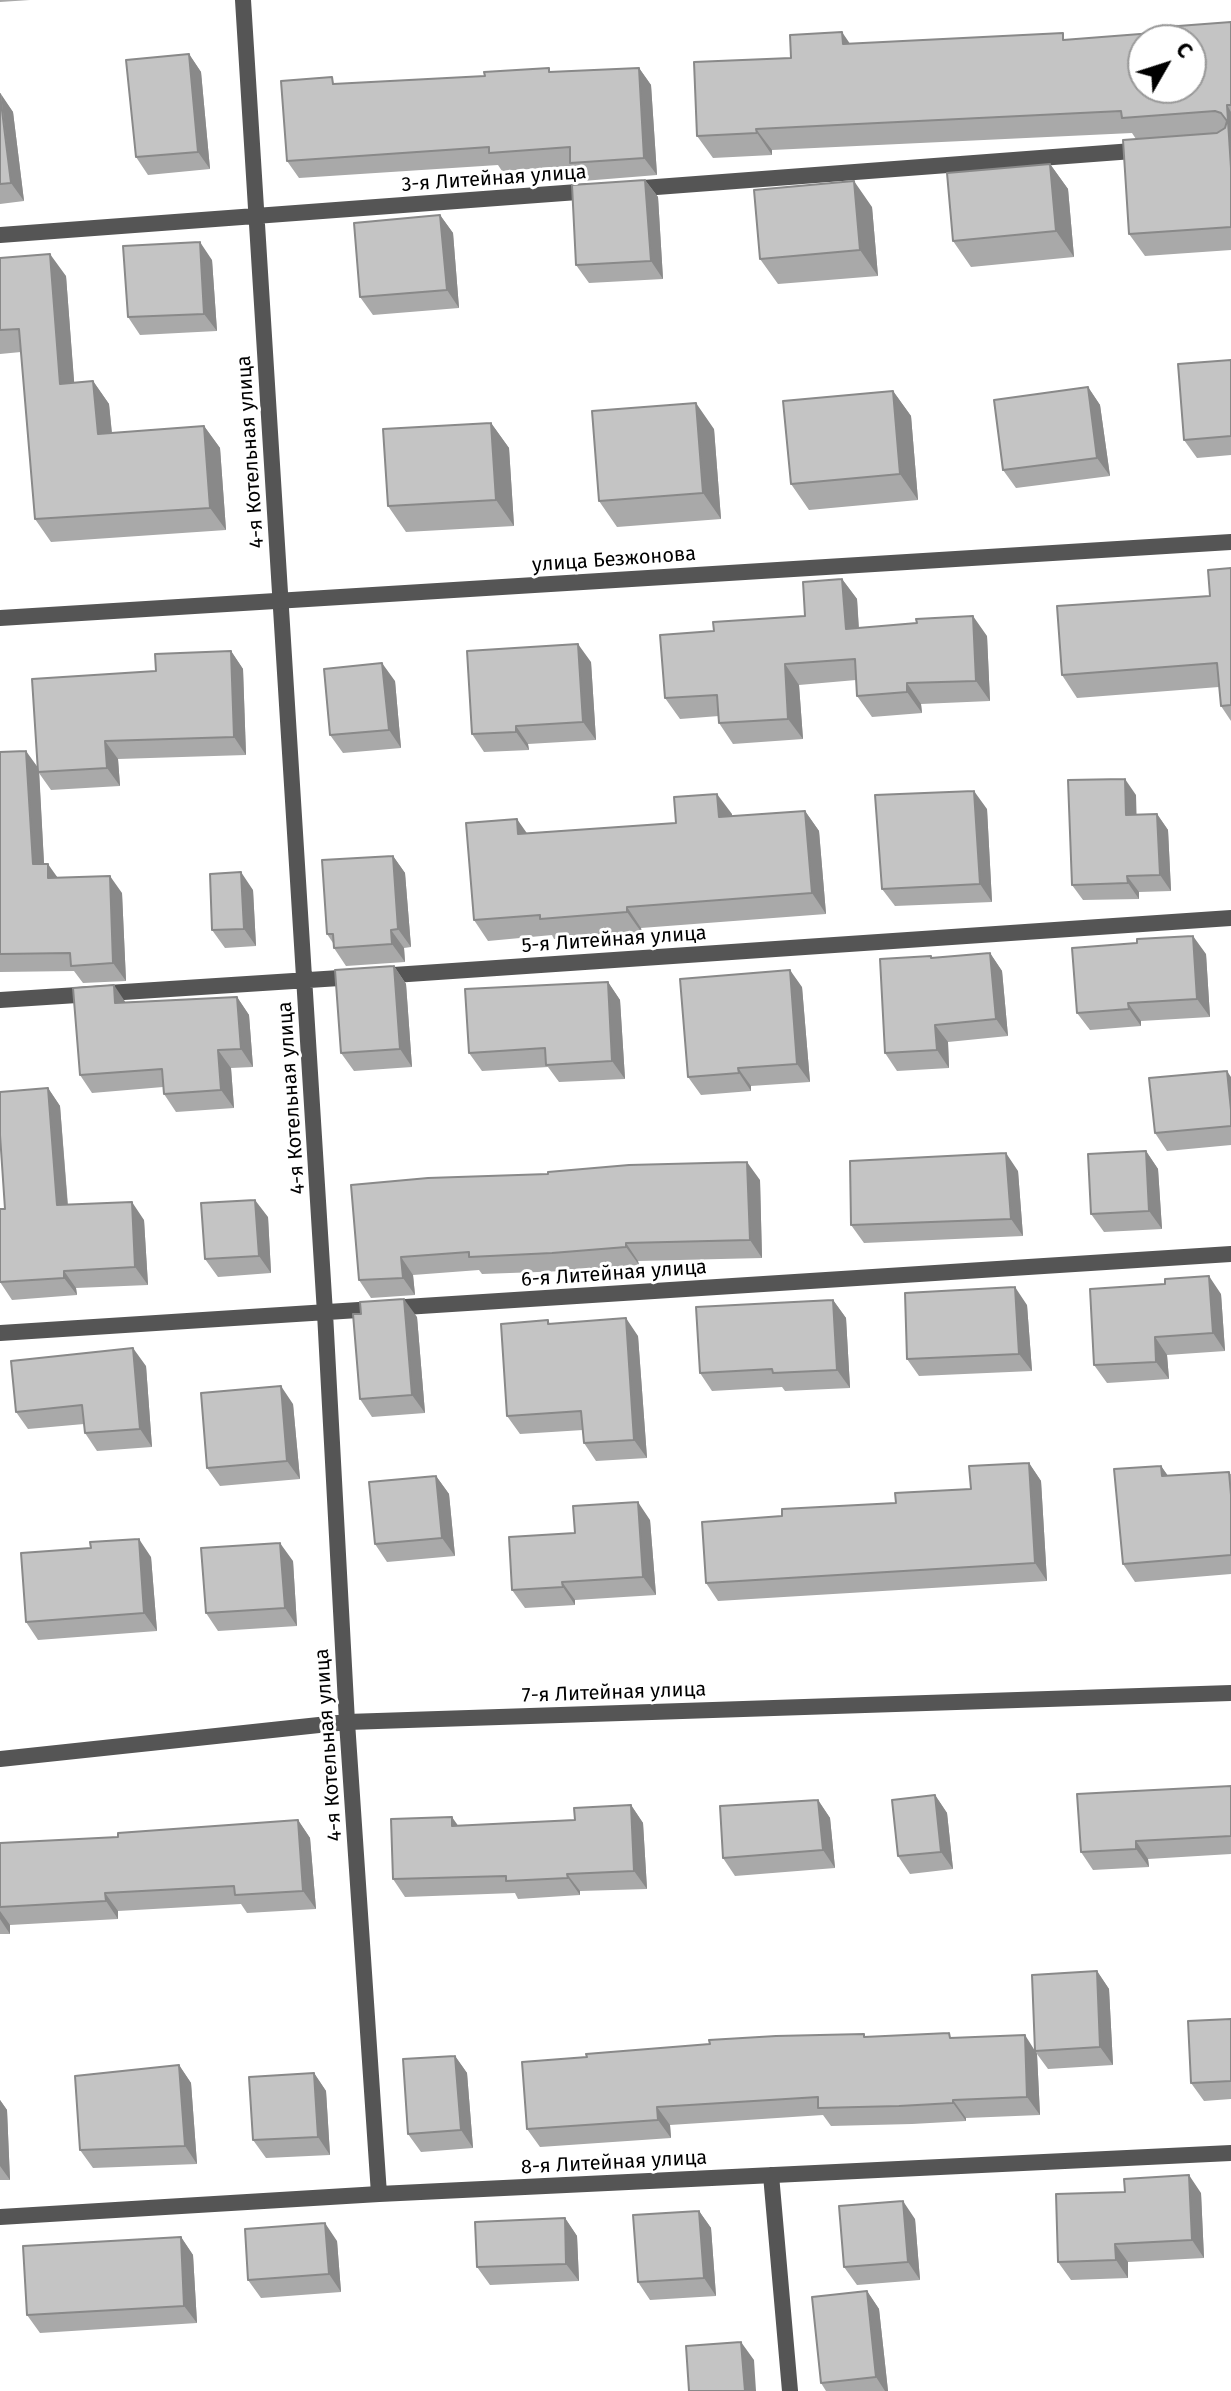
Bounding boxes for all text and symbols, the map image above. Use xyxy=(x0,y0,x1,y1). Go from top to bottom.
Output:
north arrow xyxy=(1127,24,1207,104)
text: С xyxy=(1170,36,1199,63)
street label: 3-я Литейная улица xyxy=(401,161,587,197)
street label: 4-я Котельная улица xyxy=(232,355,270,549)
street label: улица Безжонова xyxy=(531,542,697,578)
street label: 5-я Литейная улица xyxy=(521,922,707,958)
street label: 4-я Котельная улица xyxy=(273,1001,311,1195)
street label: 6-я Литейная улица xyxy=(520,1256,708,1292)
street label: 4-я Котельная улица xyxy=(310,1648,348,1842)
street label: 7-я Литейная улица xyxy=(521,1678,707,1708)
street label: 8-я Литейная улица xyxy=(520,2146,708,2180)

